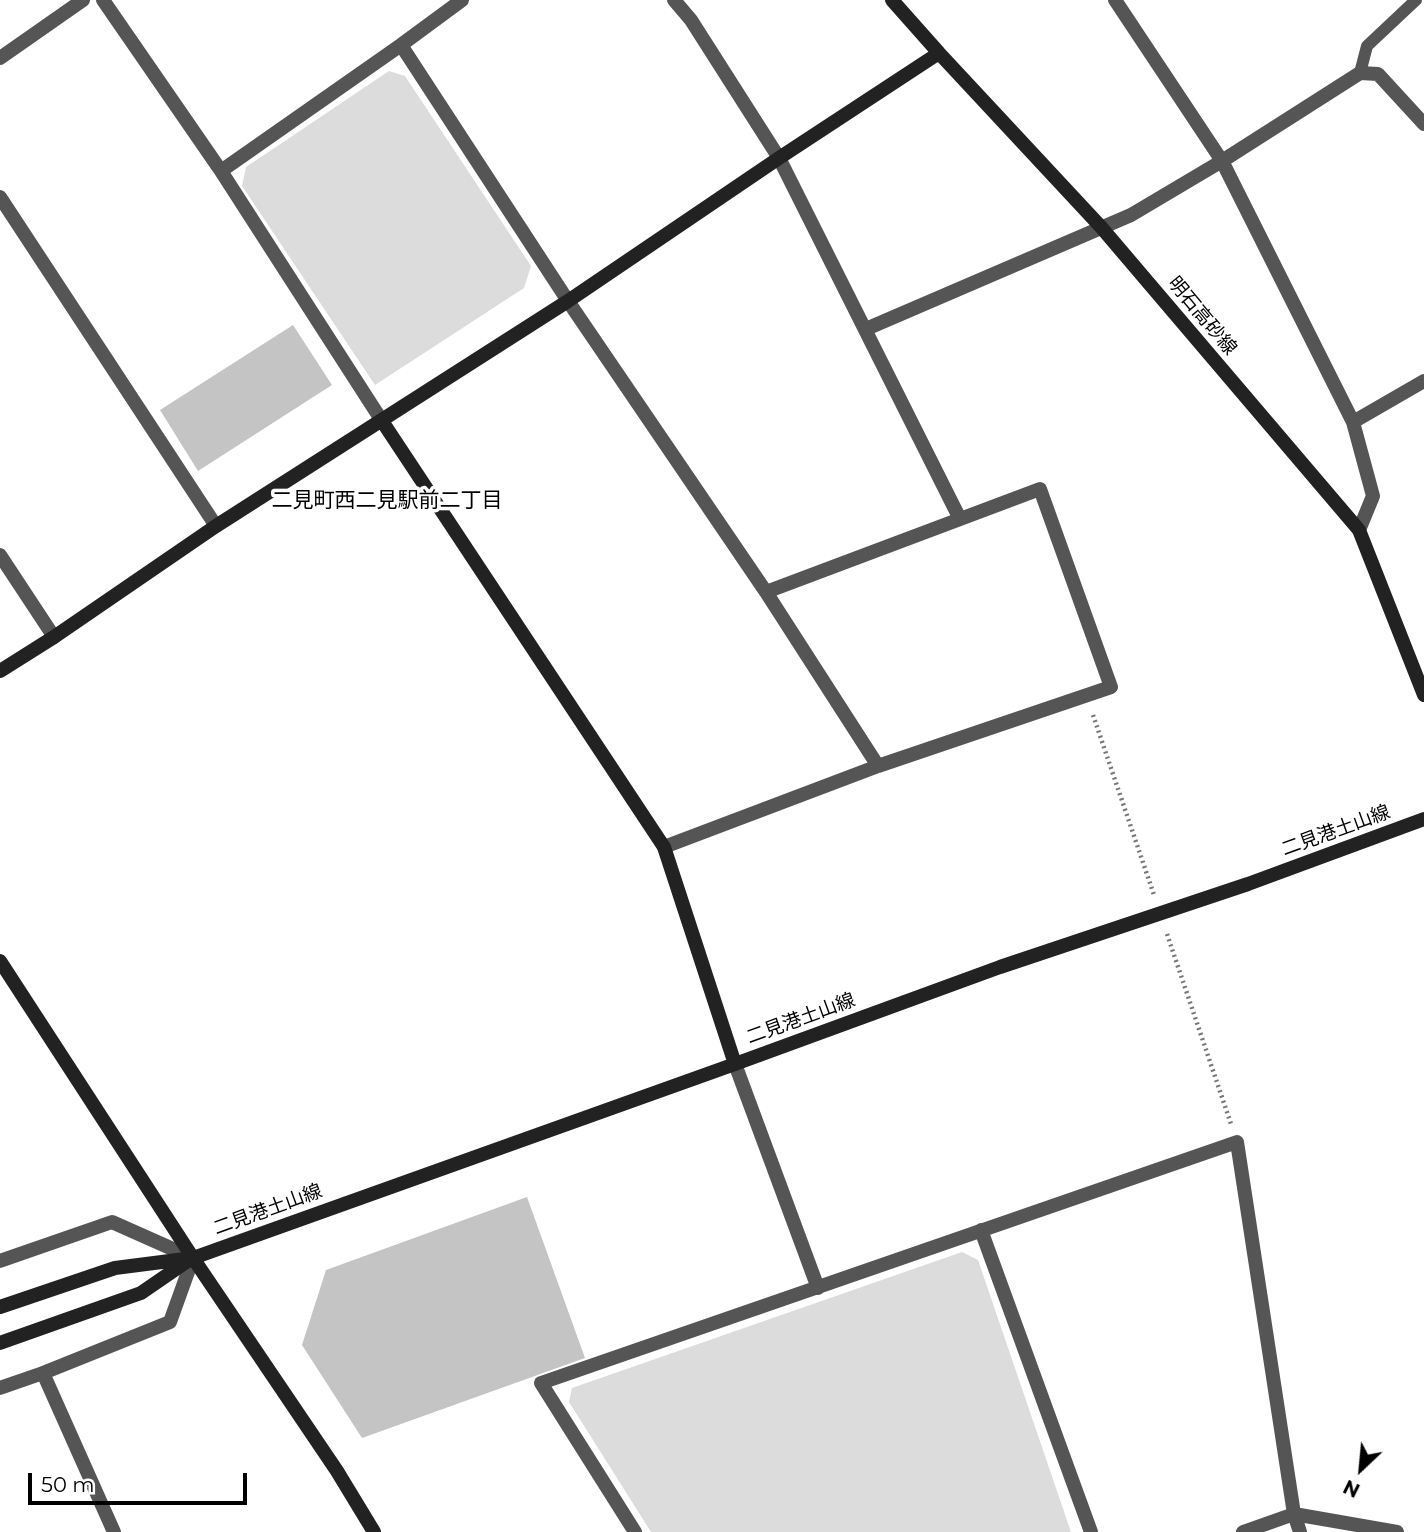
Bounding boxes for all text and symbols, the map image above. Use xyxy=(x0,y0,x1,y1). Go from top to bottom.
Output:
street label: 明石高砂線 xyxy=(1163,272,1241,360)
district label: 二見町西二見駅前二丁目 xyxy=(272,488,502,514)
street label: 二見港土山線 xyxy=(1279,801,1393,861)
street label: 二見港土山線 xyxy=(744,989,858,1049)
street label: 二見港土山線 xyxy=(211,1180,325,1240)
north arrow xyxy=(1326,1434,1396,1504)
scale bar xyxy=(32,1458,250,1502)
text: 50 m xyxy=(41,1472,95,1497)
text: N xyxy=(1340,1475,1364,1502)

